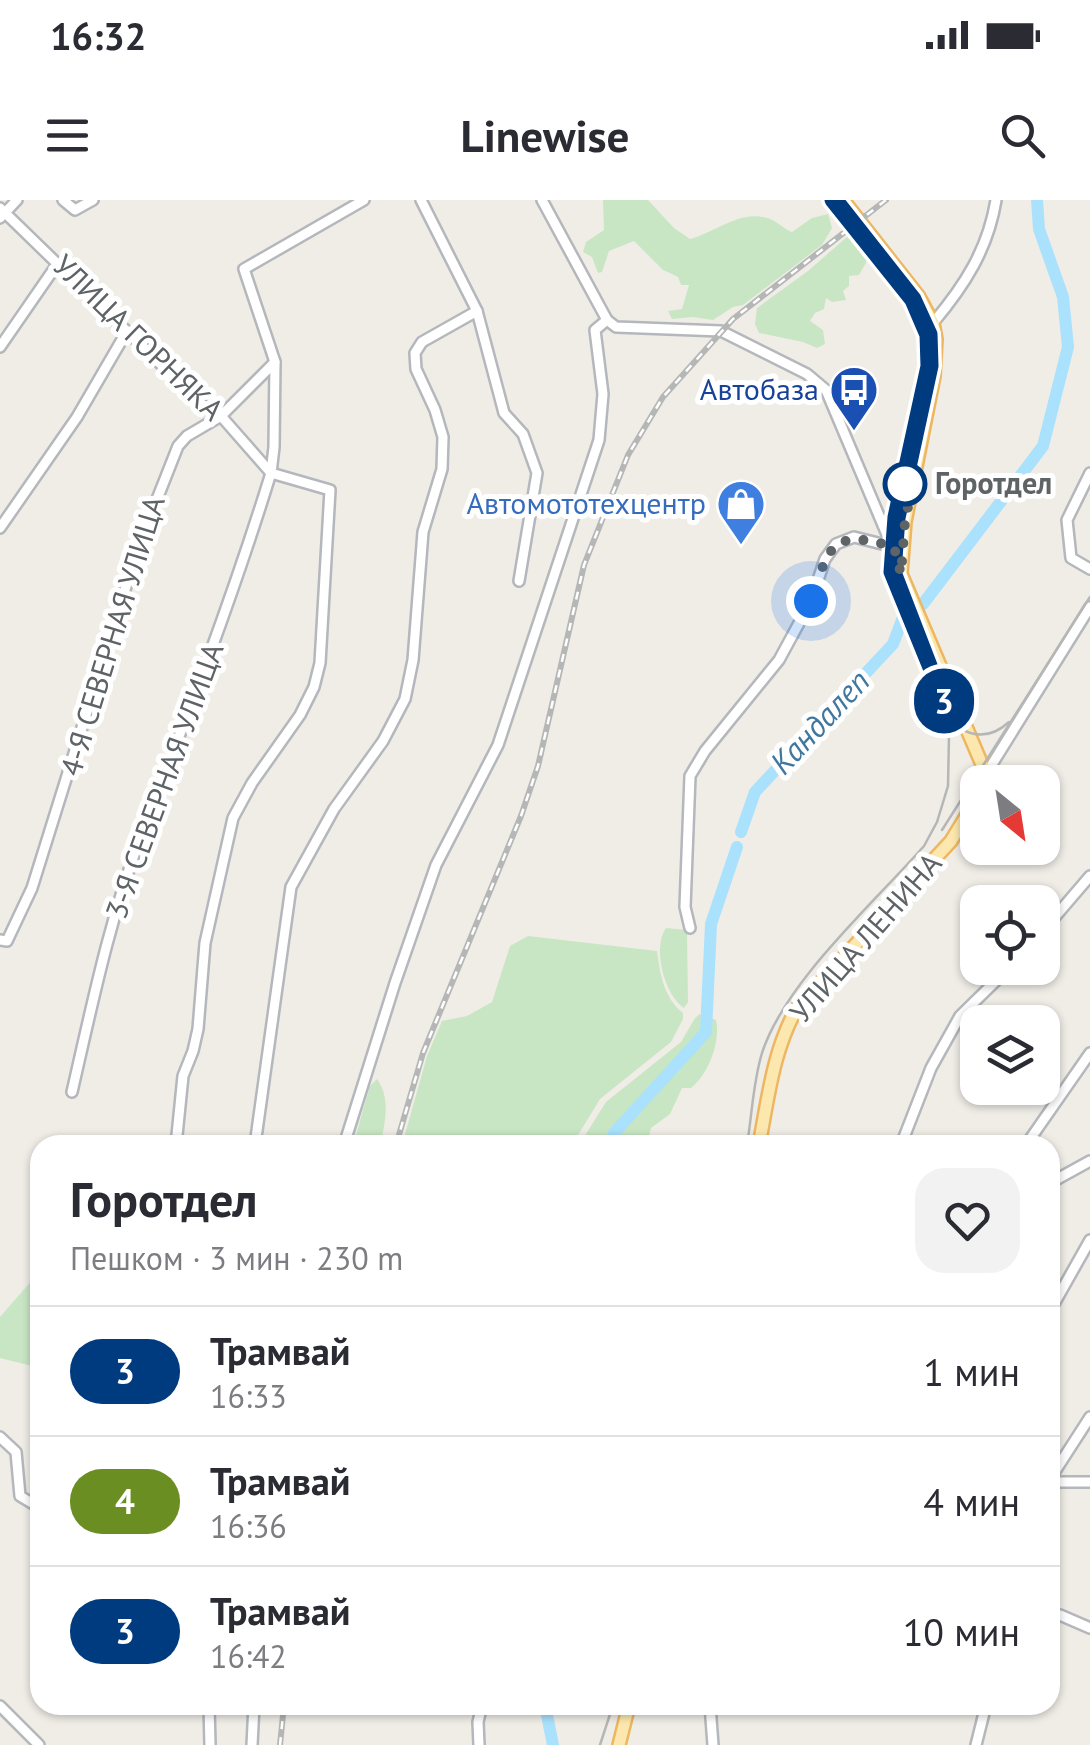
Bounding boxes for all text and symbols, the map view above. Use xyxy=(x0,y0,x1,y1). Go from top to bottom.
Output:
text: 16:32 xyxy=(50,11,146,60)
text: Linewise xyxy=(461,106,629,164)
icon: menu xyxy=(40,108,95,163)
icon: search xyxy=(995,108,1050,163)
street label: УЛИЦА ГОРНЯКА xyxy=(45,246,233,429)
bus stop icon: Автобаза xyxy=(828,364,880,432)
place label: Автобаза xyxy=(700,369,819,408)
marker: Горотдел xyxy=(884,463,926,505)
place label: Горотдел xyxy=(935,463,1052,502)
shop icon: Автомототехцентр xyxy=(715,478,767,546)
place label: Автомототехцентр xyxy=(466,483,706,522)
street label: 4-Я СЕВЕРНАЯ УЛИЦА xyxy=(50,490,173,780)
your location xyxy=(786,576,836,626)
street label: 3-Я СЕВЕРНАЯ УЛИЦА xyxy=(96,637,232,924)
water label: Кандалеп xyxy=(760,660,878,783)
line badge: 3 xyxy=(912,668,976,734)
text: 3 xyxy=(934,678,954,724)
north arrow xyxy=(960,765,1060,865)
map controls xyxy=(960,765,1060,1105)
street label: УЛИЦА ЛЕНИНА xyxy=(780,844,950,1030)
button: locate xyxy=(960,885,1060,985)
button: layers xyxy=(960,1005,1060,1105)
text: Горотдел xyxy=(70,1168,258,1230)
button: heart xyxy=(915,1168,1020,1273)
text: Пешком · 3 мин · 230 m xyxy=(70,1237,403,1279)
text: Трамвай xyxy=(210,1326,351,1375)
text: 1 мин xyxy=(923,1347,1020,1396)
text: 3 xyxy=(115,1348,135,1394)
text: 16:33 xyxy=(210,1375,287,1417)
text: Трамвай xyxy=(210,1456,351,1505)
text: 4 мин xyxy=(923,1477,1020,1526)
text: 4 xyxy=(115,1478,135,1524)
text: 16:36 xyxy=(210,1505,287,1547)
text: Трамвай xyxy=(210,1586,351,1635)
text: 10 мин xyxy=(903,1607,1020,1656)
text: 3 xyxy=(115,1608,135,1654)
text: 16:42 xyxy=(210,1635,287,1677)

